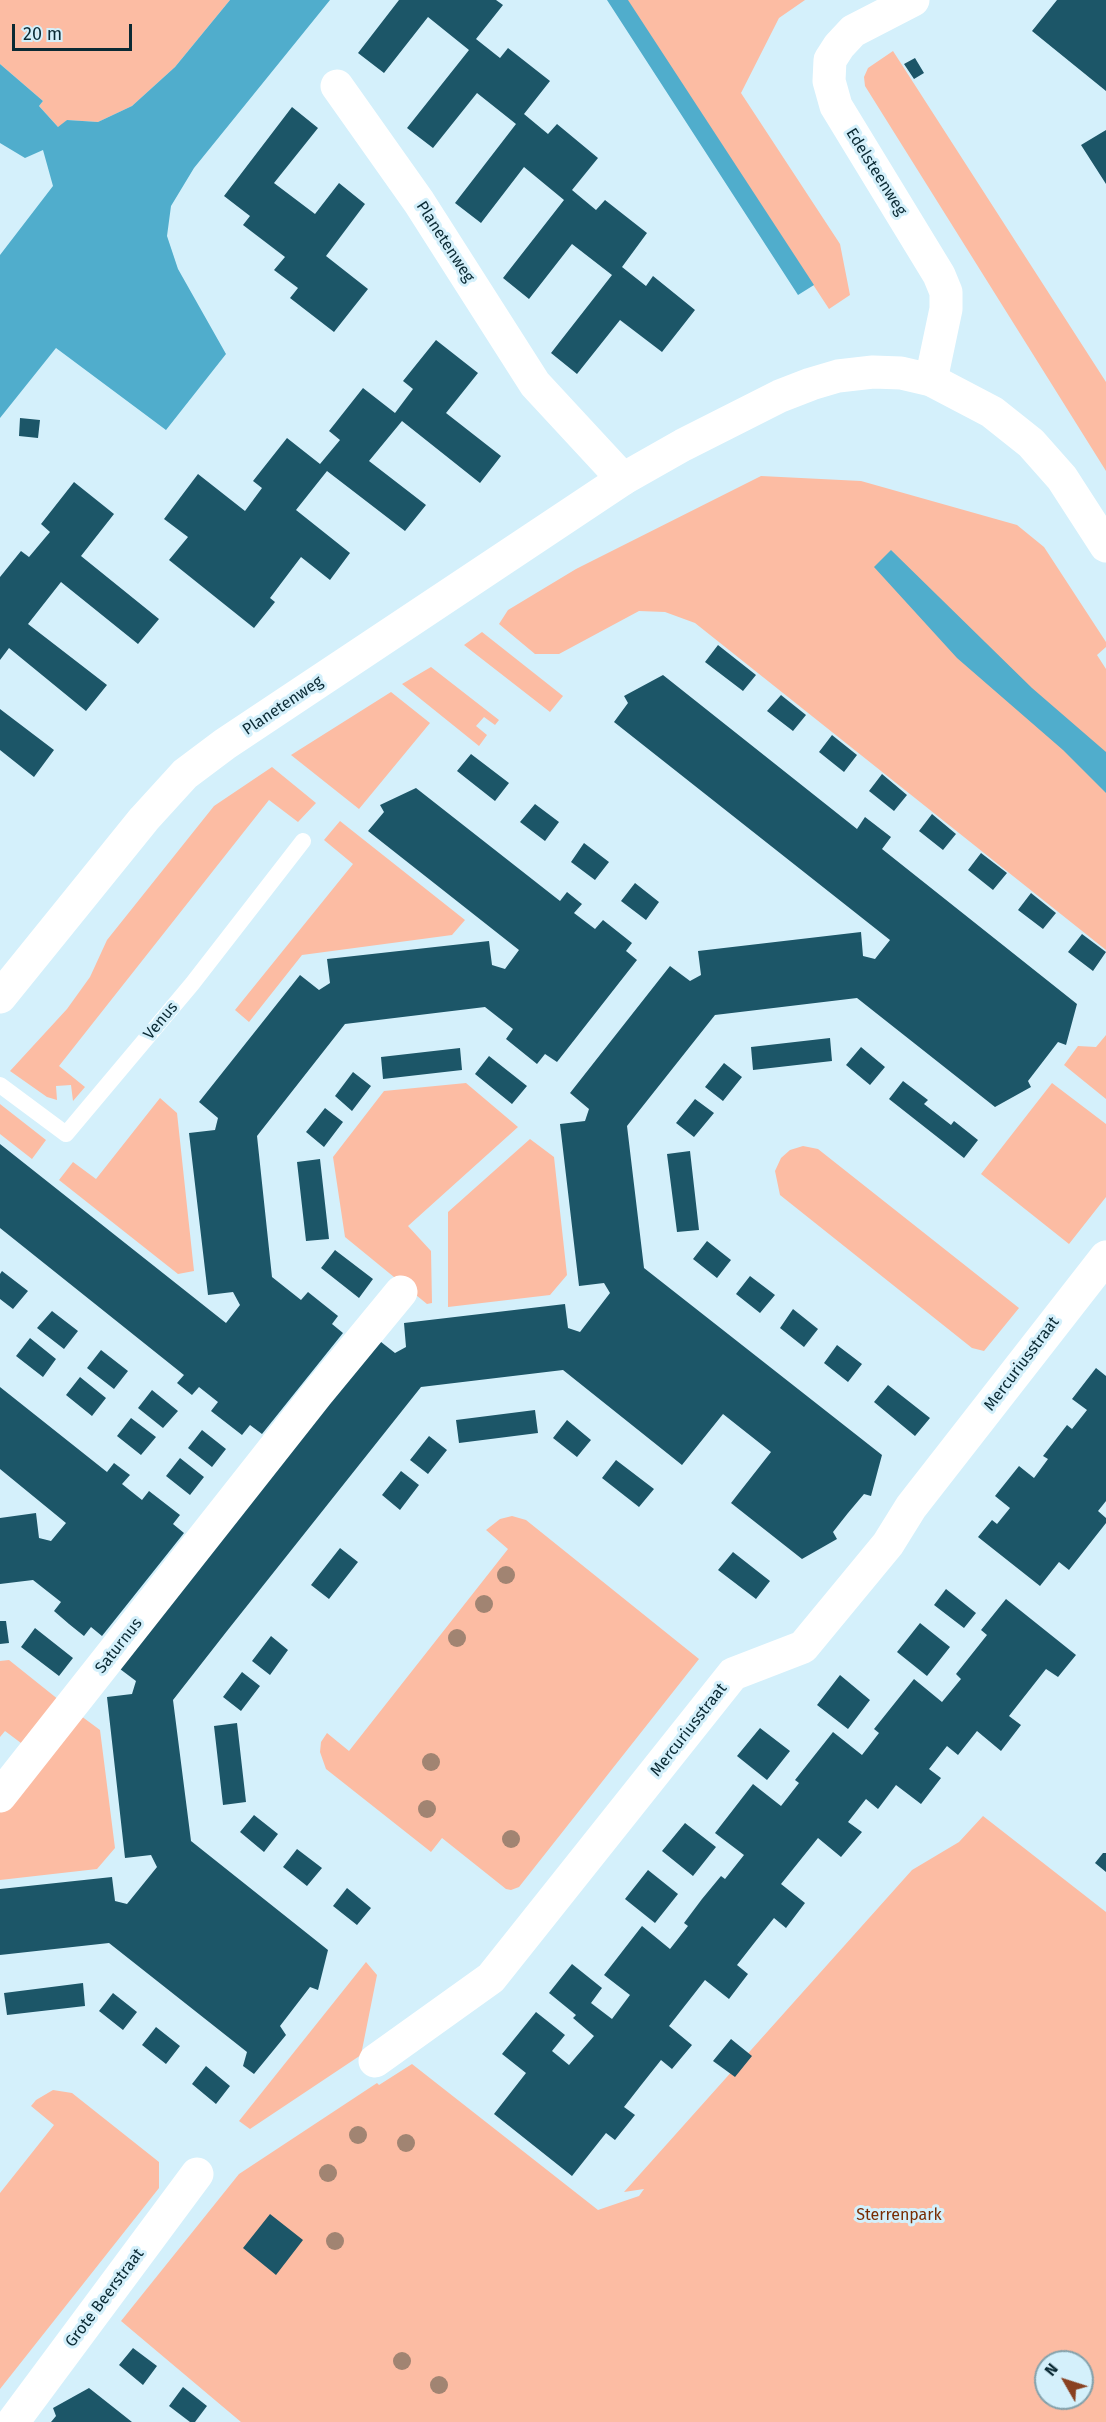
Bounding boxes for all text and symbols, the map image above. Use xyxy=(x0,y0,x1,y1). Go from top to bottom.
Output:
scale bar xyxy=(15,12,135,50)
text: 20 m xyxy=(23,23,62,45)
street label: Edelsteenweg xyxy=(841,125,911,219)
street label: Planetenweg xyxy=(412,198,478,286)
street label: Planetenweg xyxy=(239,672,327,740)
street label: Venus xyxy=(140,998,182,1044)
street label: Mercuriusstraat xyxy=(980,1313,1064,1415)
street label: Saturnus xyxy=(91,1615,147,1677)
street label: Mercuriusstraat xyxy=(647,1680,731,1780)
park label: Sterrenpark xyxy=(856,2206,942,2226)
street label: Grote Beerstraat xyxy=(62,2245,148,2351)
north arrow xyxy=(1034,2350,1094,2410)
text: N xyxy=(1040,2360,1062,2380)

